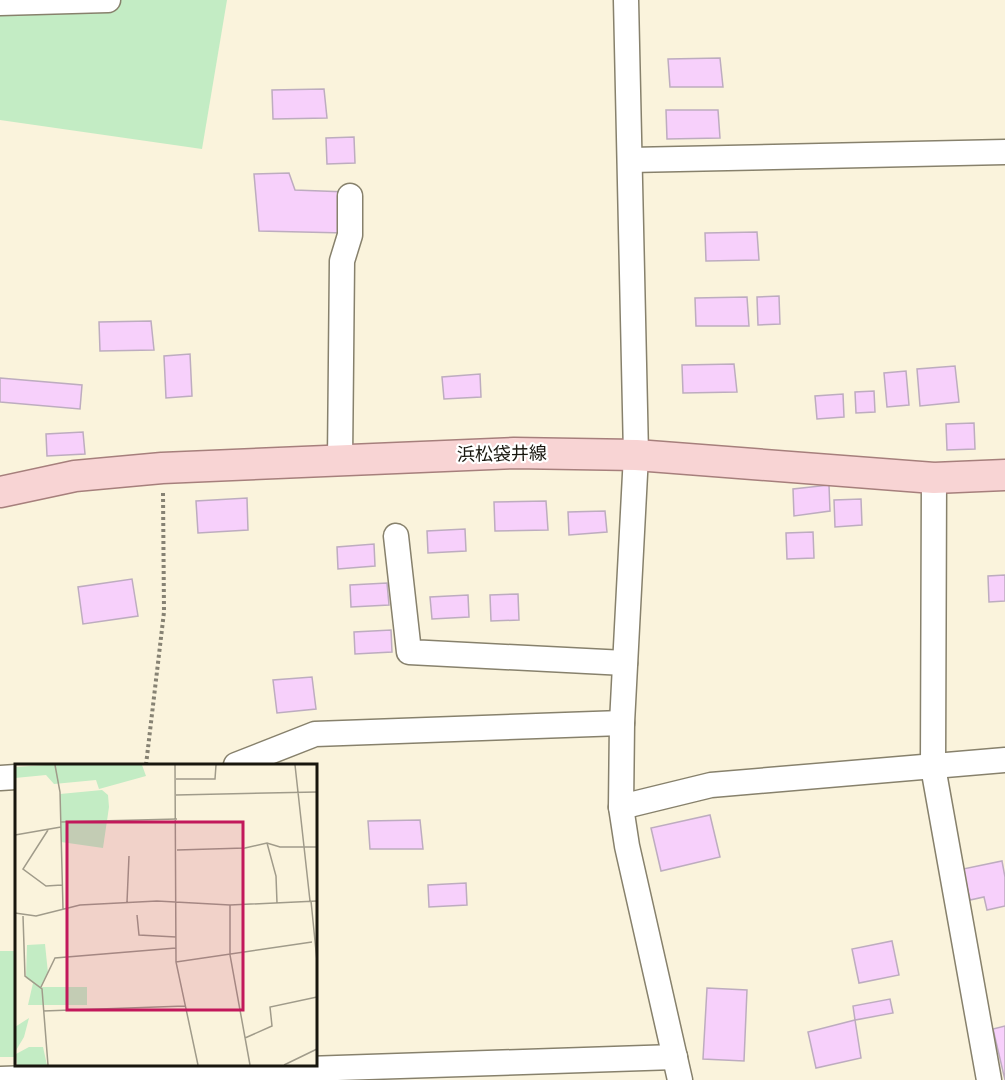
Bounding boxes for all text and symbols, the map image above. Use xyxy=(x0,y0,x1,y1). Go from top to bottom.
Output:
street label: 浜松袋井線 xyxy=(457,442,547,466)
inset map xyxy=(15,764,316,1065)

